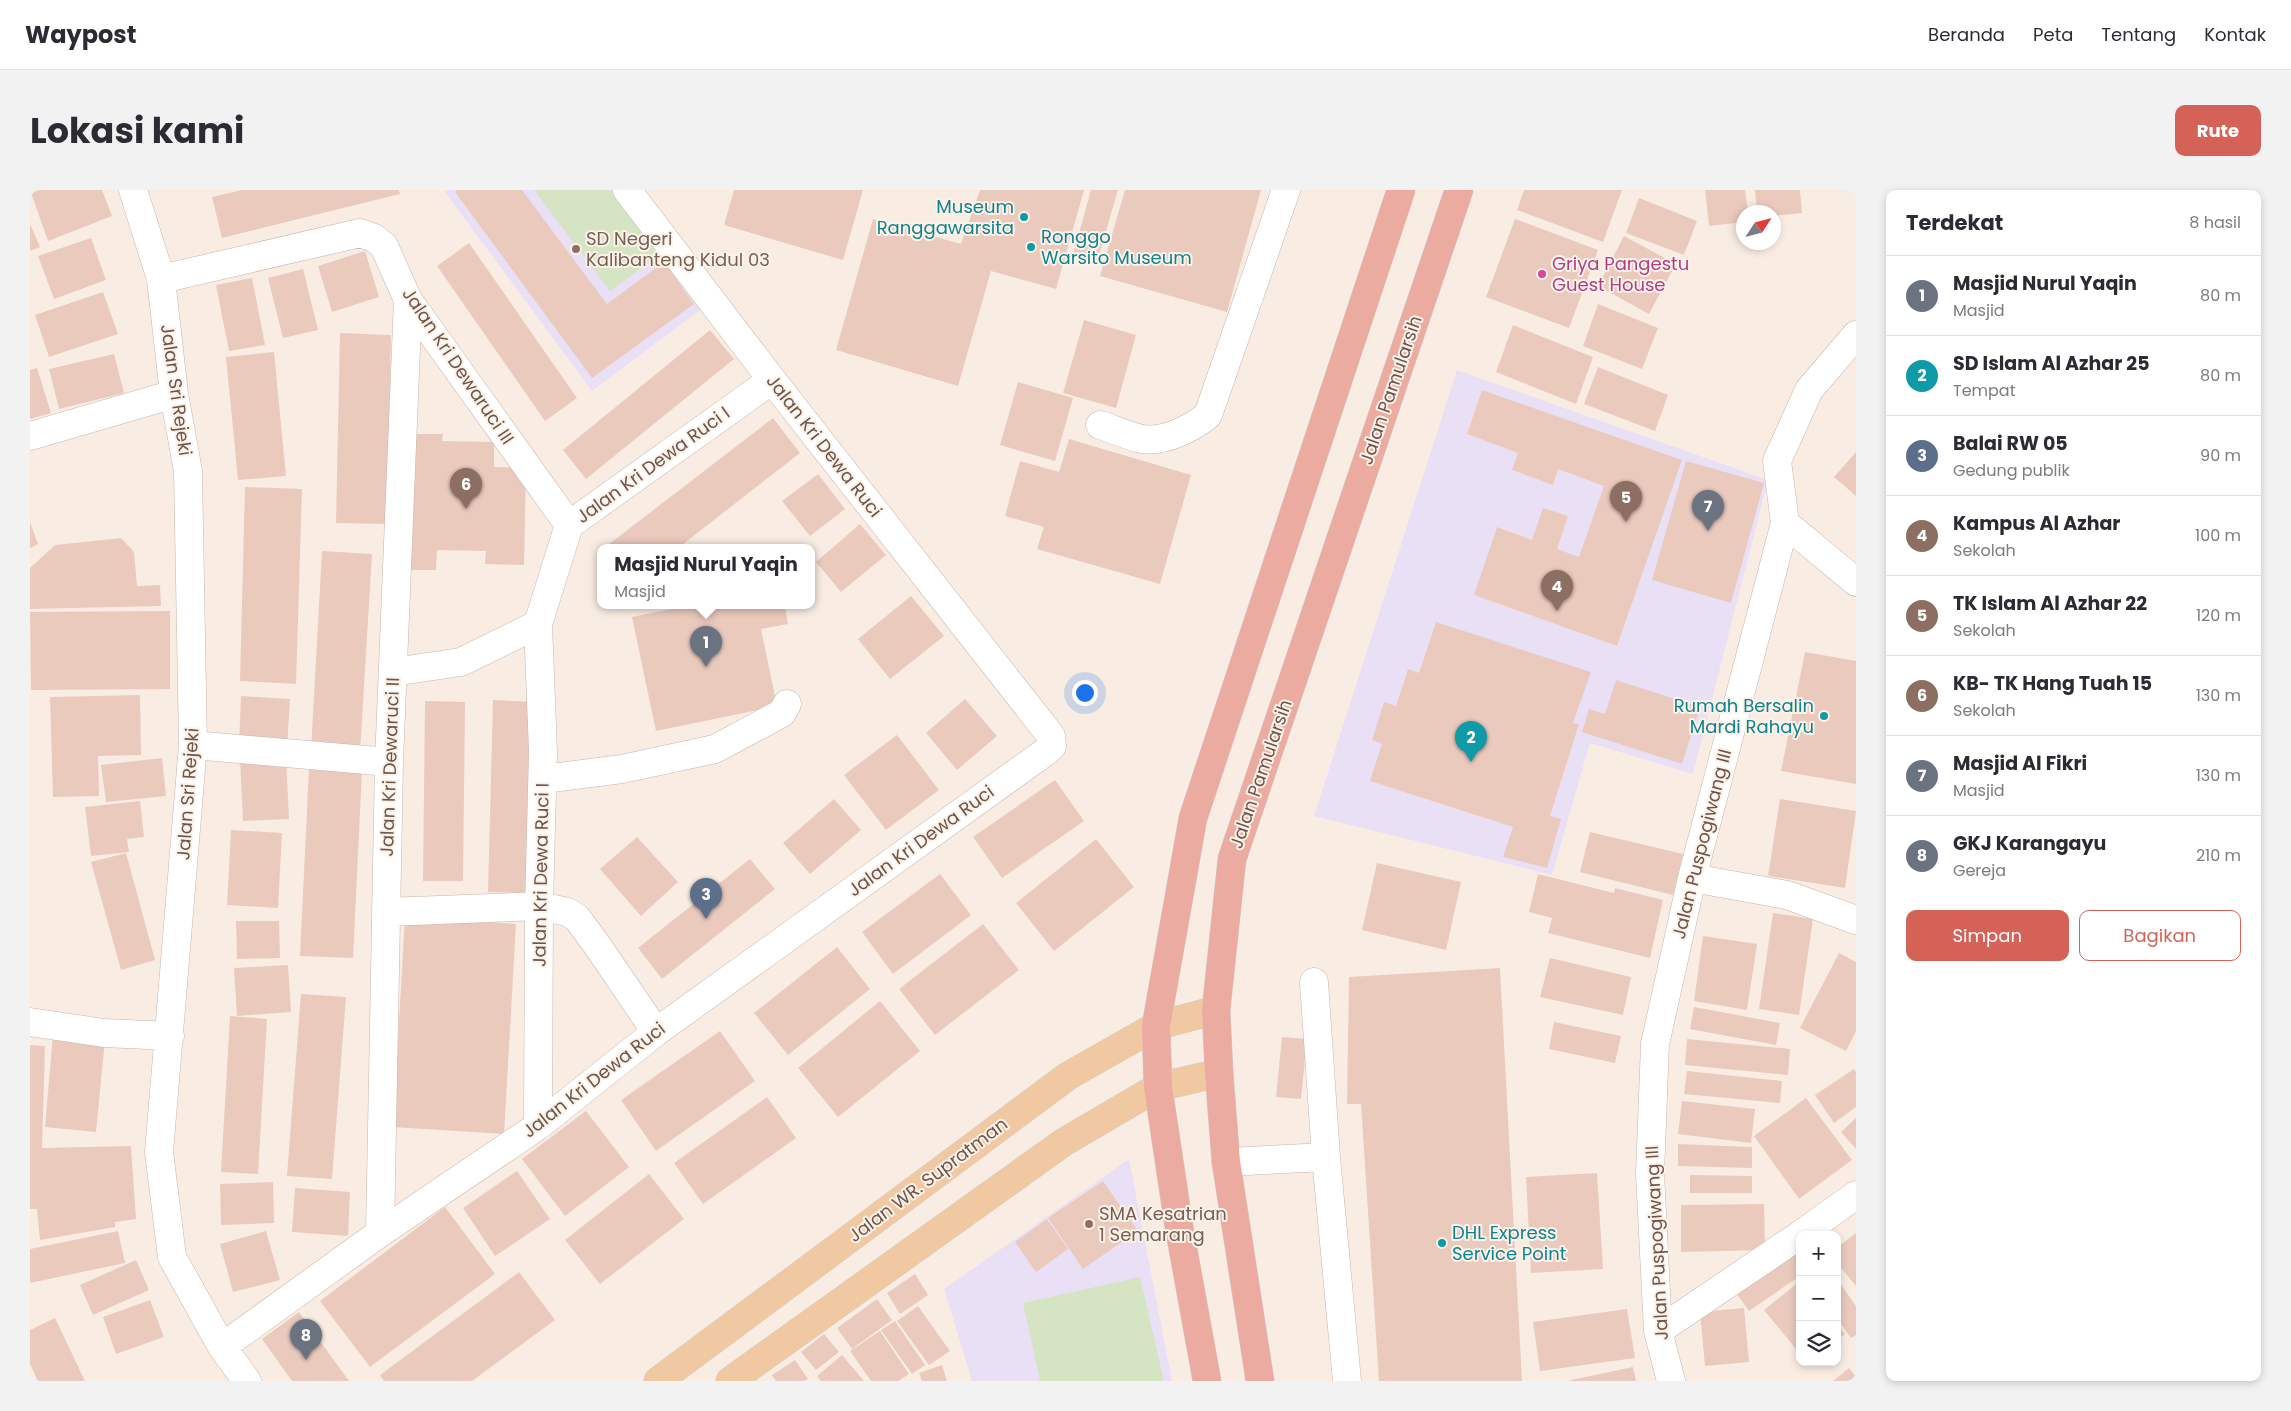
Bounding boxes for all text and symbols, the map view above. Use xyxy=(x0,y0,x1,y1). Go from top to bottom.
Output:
text: Waypost xyxy=(25,18,136,51)
text: Beranda xyxy=(1928,22,2005,47)
text: Peta xyxy=(2033,22,2073,47)
text: Tentang xyxy=(2101,22,2176,47)
text: Kontak xyxy=(2204,22,2266,47)
button: Rute xyxy=(2175,105,2261,156)
text: Lokasi kami xyxy=(30,106,244,155)
place label: Museum Ranggawarsita xyxy=(877,194,1014,240)
north arrow xyxy=(1736,205,1781,250)
text: Terdekat xyxy=(1906,208,2003,237)
marker: Museum Ranggawarsita xyxy=(1018,211,1030,223)
text: 8 hasil xyxy=(2189,211,2241,234)
place label: Ronggo Warsito Museum xyxy=(1041,224,1192,270)
place label: SD Negeri Kalibanteng Kidul 03 xyxy=(586,226,770,272)
marker: Ronggo Warsito Museum xyxy=(1025,241,1037,253)
marker: SD Negeri Kalibanteng Kidul 03 xyxy=(570,243,582,255)
place label: Griya Pangestu Guest House xyxy=(1552,251,1689,297)
marker: Griya Pangestu Guest House xyxy=(1536,268,1548,280)
text: Masjid Nurul Yaqin xyxy=(1953,270,2137,297)
street label: Jalan Kri Dewaruci III xyxy=(397,283,520,449)
text: 1 xyxy=(1919,284,1925,307)
text: 80 m xyxy=(2200,284,2241,307)
text: Masjid xyxy=(1953,299,2005,322)
street label: Jalan Pamularsih xyxy=(1353,312,1428,468)
street label: Jalan Sri Rejeki xyxy=(155,323,198,457)
text: SD Islam Al Azhar 25 xyxy=(1953,350,2150,377)
text: 2 xyxy=(1917,364,1927,387)
text: 80 m xyxy=(2200,364,2241,387)
street label: Jalan Kri Dewa Ruci xyxy=(761,369,888,522)
text: Tempat xyxy=(1953,379,2016,402)
street label: Jalan Kri Dewa Ruci I xyxy=(571,400,734,529)
text: Balai RW 05 xyxy=(1953,430,2068,457)
text: 3 xyxy=(1917,444,1927,467)
text: 90 m xyxy=(2200,444,2241,467)
text: Gedung publik xyxy=(1953,459,2070,482)
pin: 6 xyxy=(450,468,482,509)
pin: 5 xyxy=(1610,481,1642,522)
pin: 7 xyxy=(1692,490,1724,531)
text: Kampus Al Azhar xyxy=(1953,510,2121,537)
text: 4 xyxy=(1917,524,1927,547)
text: 100 m xyxy=(2195,524,2241,547)
text: Sekolah xyxy=(1953,539,2016,562)
popup xyxy=(597,544,815,609)
text: Masjid Nurul Yaqin xyxy=(614,551,798,578)
pin: 4 xyxy=(1541,570,1573,611)
text: Masjid xyxy=(614,580,666,603)
text: TK Islam Al Azhar 22 xyxy=(1953,590,2147,617)
text: 5 xyxy=(1917,604,1927,627)
text: 120 m xyxy=(2196,604,2241,627)
text: Sekolah xyxy=(1953,619,2016,642)
pin: 1 xyxy=(690,626,722,667)
text: KB- TK Hang Tuah 15 xyxy=(1953,670,2152,697)
street label: Jalan Kri Dewaruci II xyxy=(374,677,405,857)
your location xyxy=(1072,680,1098,706)
text: 6 xyxy=(1917,684,1927,707)
text: 130 m xyxy=(2196,684,2241,707)
place label: Rumah Bersalin Mardi Rahayu xyxy=(1674,693,1814,739)
street label: Jalan Pamularsih xyxy=(1223,696,1298,852)
text: Sekolah xyxy=(1953,699,2016,722)
marker: Rumah Bersalin Mardi Rahayu xyxy=(1818,710,1830,722)
pin: 2 xyxy=(1455,721,1487,762)
street label: Jalan Sri Rejeki xyxy=(170,727,205,861)
street label: Jalan Puspogiwang III xyxy=(1666,746,1737,941)
text: Masjid Al Fikri xyxy=(1953,750,2087,777)
text: 7 xyxy=(1918,764,1926,787)
text: 130 m xyxy=(2196,764,2241,787)
street label: Jalan Kri Dewa Ruci xyxy=(843,779,999,902)
text: Masjid xyxy=(1953,779,2005,802)
street label: Jalan Kri Dewa Ruci I xyxy=(526,783,555,967)
text: GKJ Karangayu xyxy=(1953,830,2106,857)
text: 8 xyxy=(1917,844,1927,867)
text: 210 m xyxy=(2196,844,2241,867)
text: Gereja xyxy=(1953,859,2006,882)
pin: 3 xyxy=(690,878,722,919)
button: Simpan xyxy=(1906,910,2069,961)
button: Bagikan xyxy=(2079,910,2241,961)
street label: Jalan Kri Dewa Ruci xyxy=(517,1016,670,1143)
street label: Jalan WR. Supratman xyxy=(843,1111,1013,1248)
street label: Jalan Puspogiwang III xyxy=(1639,1145,1674,1341)
place label: SMA Kesatrian 1 Semarang xyxy=(1099,1201,1227,1247)
marker: SMA Kesatrian 1 Semarang xyxy=(1083,1218,1095,1230)
place label: DHL Express Service Point xyxy=(1452,1220,1566,1266)
map controls xyxy=(1796,1231,1841,1366)
button: + xyxy=(1796,1231,1841,1276)
marker: DHL Express Service Point xyxy=(1436,1237,1448,1249)
button: − xyxy=(1796,1276,1841,1321)
pin: 8 xyxy=(290,1319,322,1360)
button: layers xyxy=(1796,1321,1841,1366)

